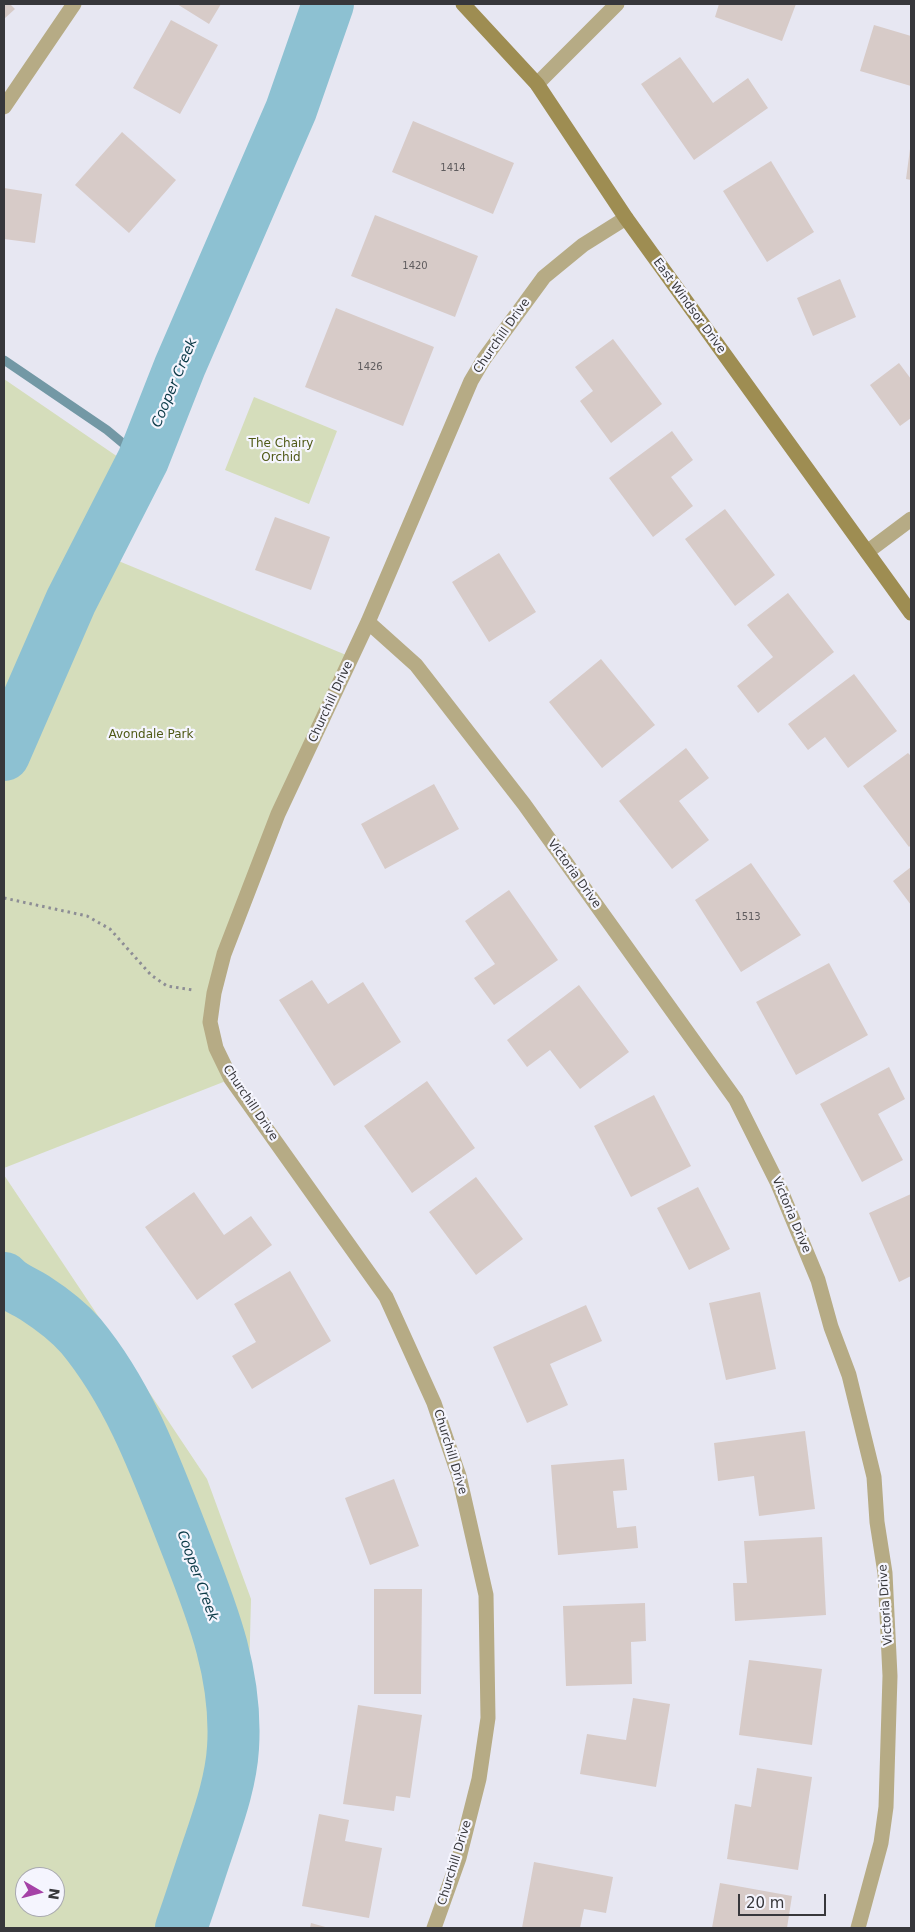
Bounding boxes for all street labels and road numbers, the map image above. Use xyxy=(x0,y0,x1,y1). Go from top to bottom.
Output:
street label: East Windsor Drive xyxy=(650,256,728,356)
street label: Churchill Drive xyxy=(471,296,533,376)
street label: Churchill Drive xyxy=(306,659,356,745)
street label: Victoria Drive xyxy=(544,837,604,911)
street label: Churchill Drive xyxy=(219,1062,281,1144)
street label: Victoria Drive xyxy=(768,1175,814,1255)
street label: Churchill Drive xyxy=(430,1408,470,1496)
street label: Victoria Drive xyxy=(876,1564,896,1646)
street label: Churchill Drive xyxy=(435,1819,475,1907)

